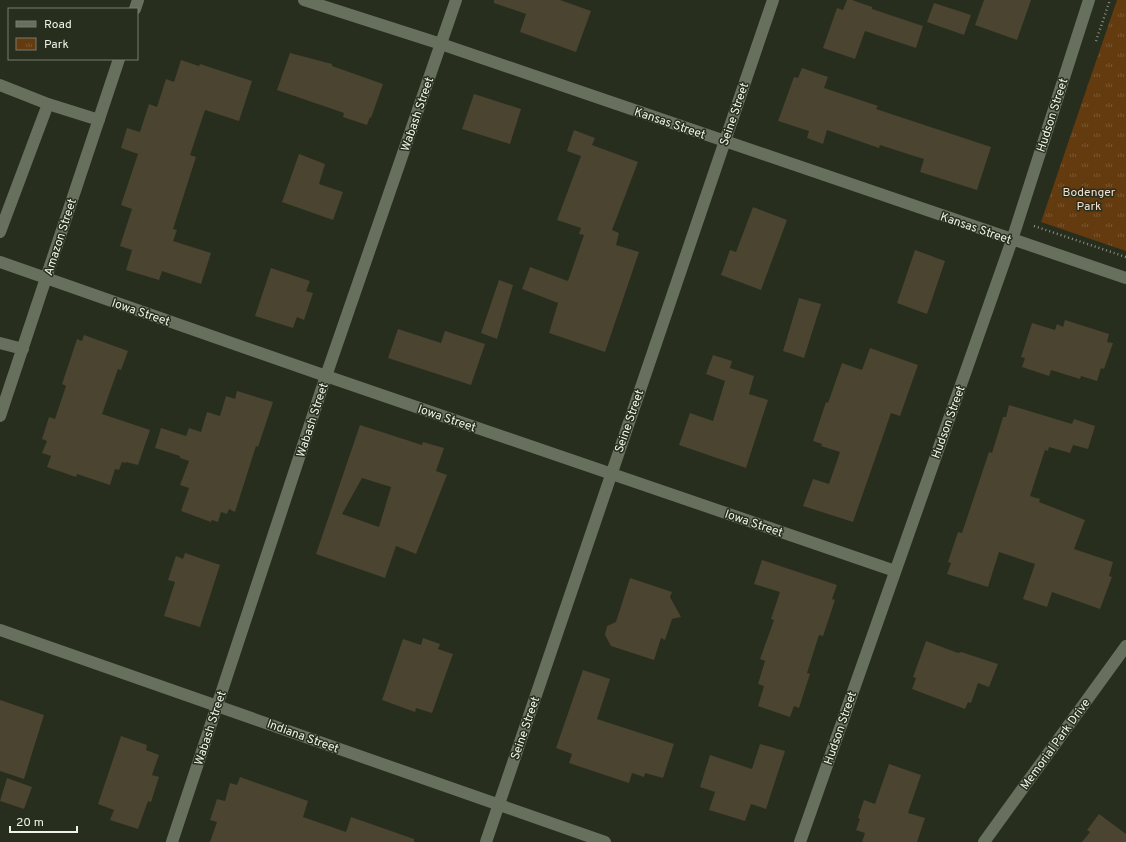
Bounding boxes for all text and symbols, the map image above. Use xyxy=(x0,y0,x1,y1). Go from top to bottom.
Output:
legend xyxy=(8,8,138,60)
text: Road xyxy=(44,17,72,33)
text: Park xyxy=(44,37,69,53)
street label: Wabash Street xyxy=(398,75,438,154)
street label: Hudson Street xyxy=(1034,76,1072,154)
street label: Seine Street xyxy=(717,81,753,148)
street label: Kansas Street xyxy=(632,104,707,144)
park label: Bodenger Park xyxy=(1062,185,1116,215)
street label: Amazon Street xyxy=(41,197,81,278)
street label: Kansas Street xyxy=(938,209,1013,249)
street label: Iowa Street xyxy=(109,296,172,330)
street label: Wabash Street xyxy=(293,381,333,460)
street label: Hudson Street xyxy=(928,384,970,461)
street label: Seine Street xyxy=(612,388,648,455)
street label: Iowa Street xyxy=(415,402,478,436)
street label: Iowa Street xyxy=(722,507,785,541)
street label: Wabash Street xyxy=(191,689,231,768)
street label: Hudson Street xyxy=(821,690,861,767)
street label: Seine Street xyxy=(508,695,544,762)
street label: Memorial Park Drive xyxy=(1017,696,1094,793)
street label: Indiana Street xyxy=(264,716,341,757)
scale bar xyxy=(10,808,77,834)
text: 20 m xyxy=(16,815,44,831)

